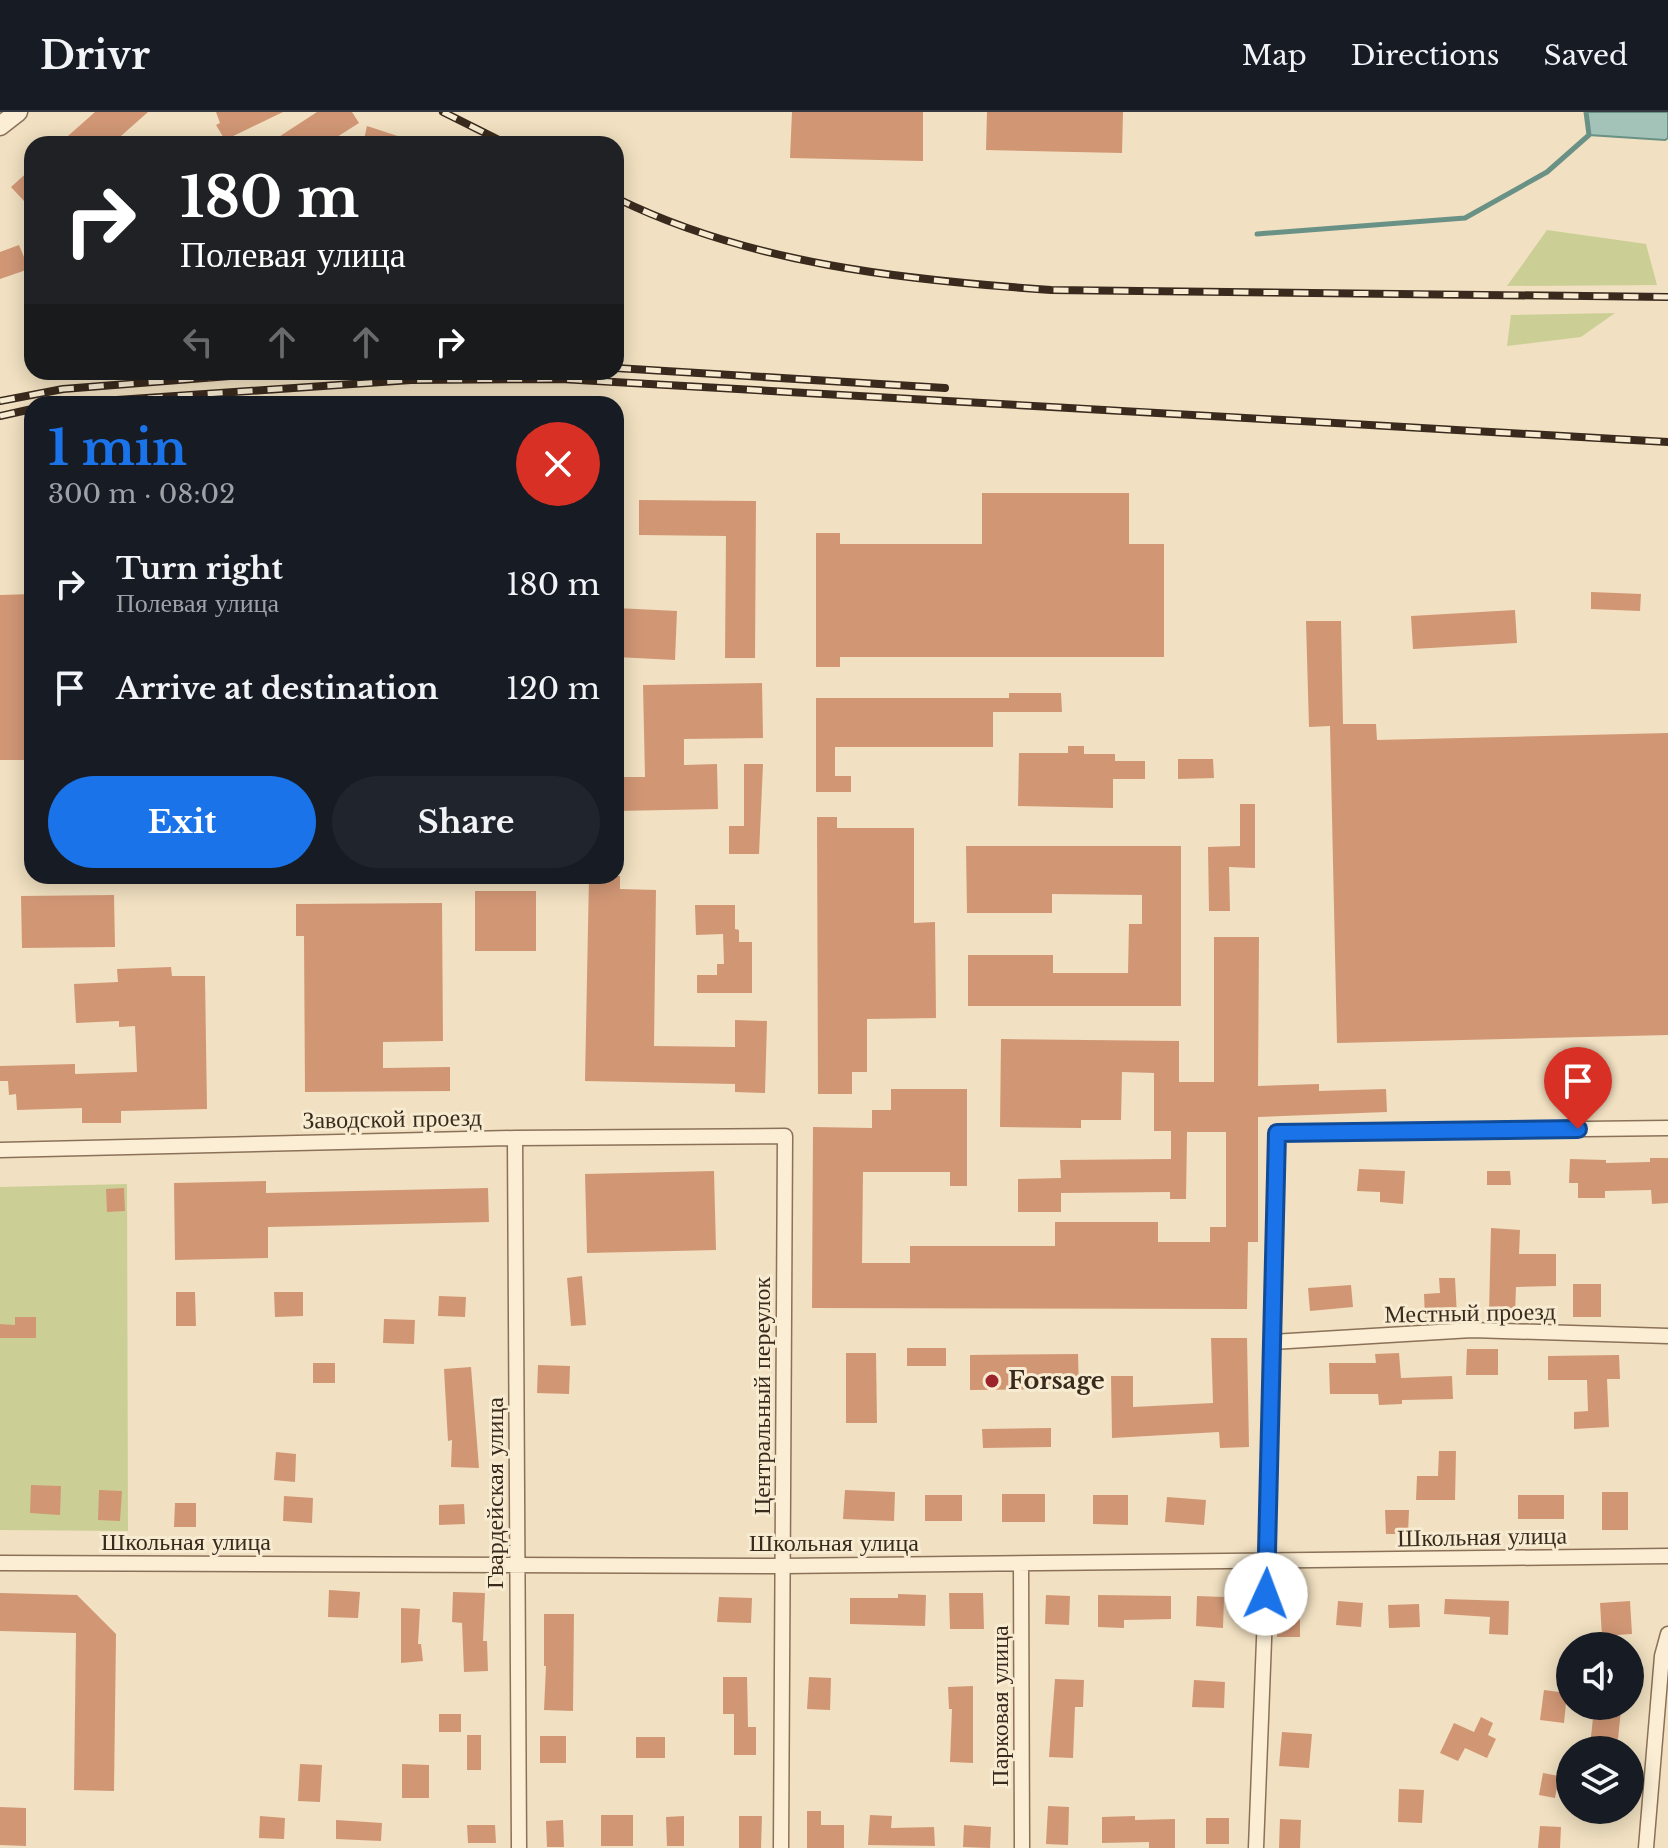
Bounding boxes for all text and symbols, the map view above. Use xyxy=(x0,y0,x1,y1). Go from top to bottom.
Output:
text: Drivr xyxy=(40,32,150,79)
text: Map xyxy=(1242,38,1307,73)
text: Directions xyxy=(1351,38,1500,73)
text: Saved xyxy=(1544,38,1628,73)
text: 180 m xyxy=(180,163,359,232)
icon: right xyxy=(48,168,152,272)
text: Полевая улица xyxy=(180,232,406,277)
icon: left xyxy=(176,320,220,364)
icon: ahead xyxy=(260,320,304,364)
icon: ahead xyxy=(344,320,388,364)
icon: right xyxy=(428,320,472,364)
text: 1 min xyxy=(48,418,187,478)
button: close xyxy=(516,422,600,506)
text: 300 m · 08:02 xyxy=(48,478,235,510)
text: Turn right xyxy=(116,550,283,587)
icon: right xyxy=(48,562,92,606)
text: 180 m xyxy=(506,566,600,603)
text: Полевая улица xyxy=(116,587,279,619)
icon: arrive xyxy=(48,666,92,710)
text: Arrive at destination xyxy=(116,670,439,707)
text: 120 m xyxy=(506,670,600,707)
button: Exit xyxy=(48,776,316,868)
button: Share xyxy=(332,776,600,868)
pin xyxy=(1544,1047,1612,1129)
icon: arrive xyxy=(1556,1059,1600,1103)
street label: Заводской проезд xyxy=(302,1102,482,1135)
street label: Центральный переулок xyxy=(747,1277,776,1515)
street label: Местный проезд xyxy=(1384,1297,1556,1328)
place label: Forsage xyxy=(1008,1366,1105,1395)
marker: Forsage xyxy=(983,1372,1001,1390)
street label: Гвардейская улица xyxy=(480,1397,509,1589)
street label: Школьная улица xyxy=(1397,1521,1568,1552)
street label: Школьная улица xyxy=(101,1527,271,1556)
street label: Школьная улица xyxy=(749,1528,919,1557)
position arrow xyxy=(1224,1552,1308,1636)
street label: Парковая улица xyxy=(985,1625,1014,1787)
map controls xyxy=(1556,1632,1644,1824)
button: sound xyxy=(1556,1632,1644,1720)
button: layers xyxy=(1556,1736,1644,1824)

